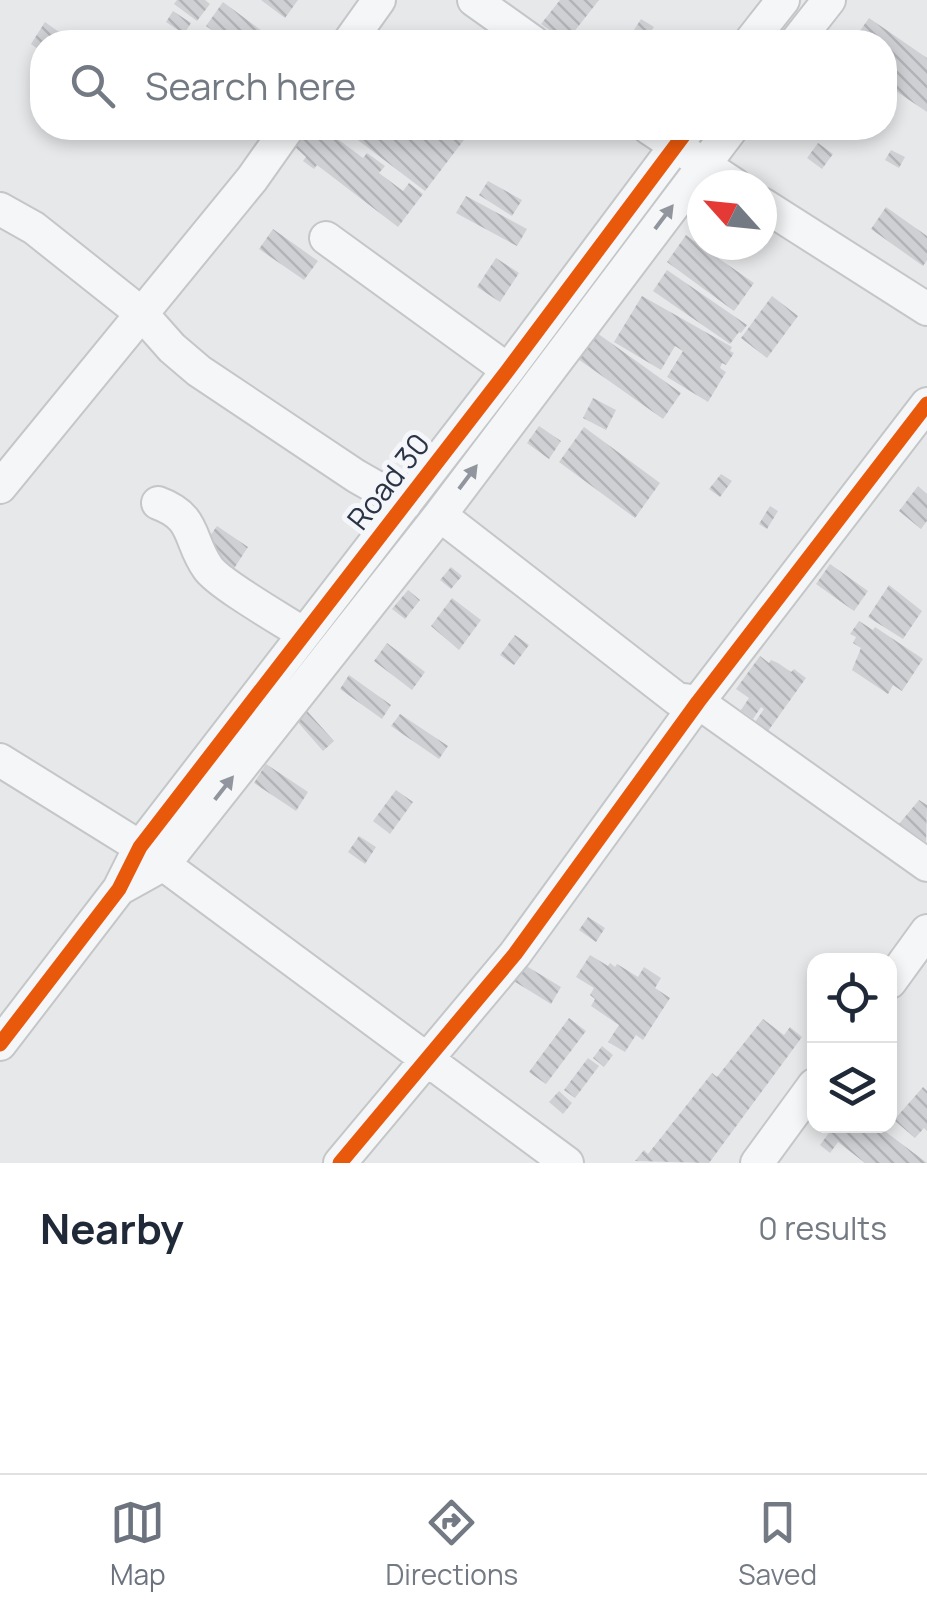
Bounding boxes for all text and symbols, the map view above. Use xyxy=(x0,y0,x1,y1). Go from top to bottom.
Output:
search box xyxy=(30,30,897,140)
icon: search xyxy=(65,58,120,113)
text: Search here xyxy=(145,59,356,111)
north arrow xyxy=(687,170,777,260)
one-way arrow xyxy=(653,204,673,230)
street label: Road 30 xyxy=(337,424,439,538)
one-way arrow xyxy=(458,464,478,490)
one-way arrow xyxy=(213,775,234,800)
map controls xyxy=(807,953,897,1133)
button: locate xyxy=(807,953,897,1043)
button: layers xyxy=(807,1043,897,1133)
text: Nearby xyxy=(40,1199,184,1257)
text: 0 results xyxy=(758,1206,887,1250)
tab: Map xyxy=(110,1495,166,1593)
tab: Directions xyxy=(386,1495,518,1593)
tab: Saved xyxy=(738,1495,817,1593)

